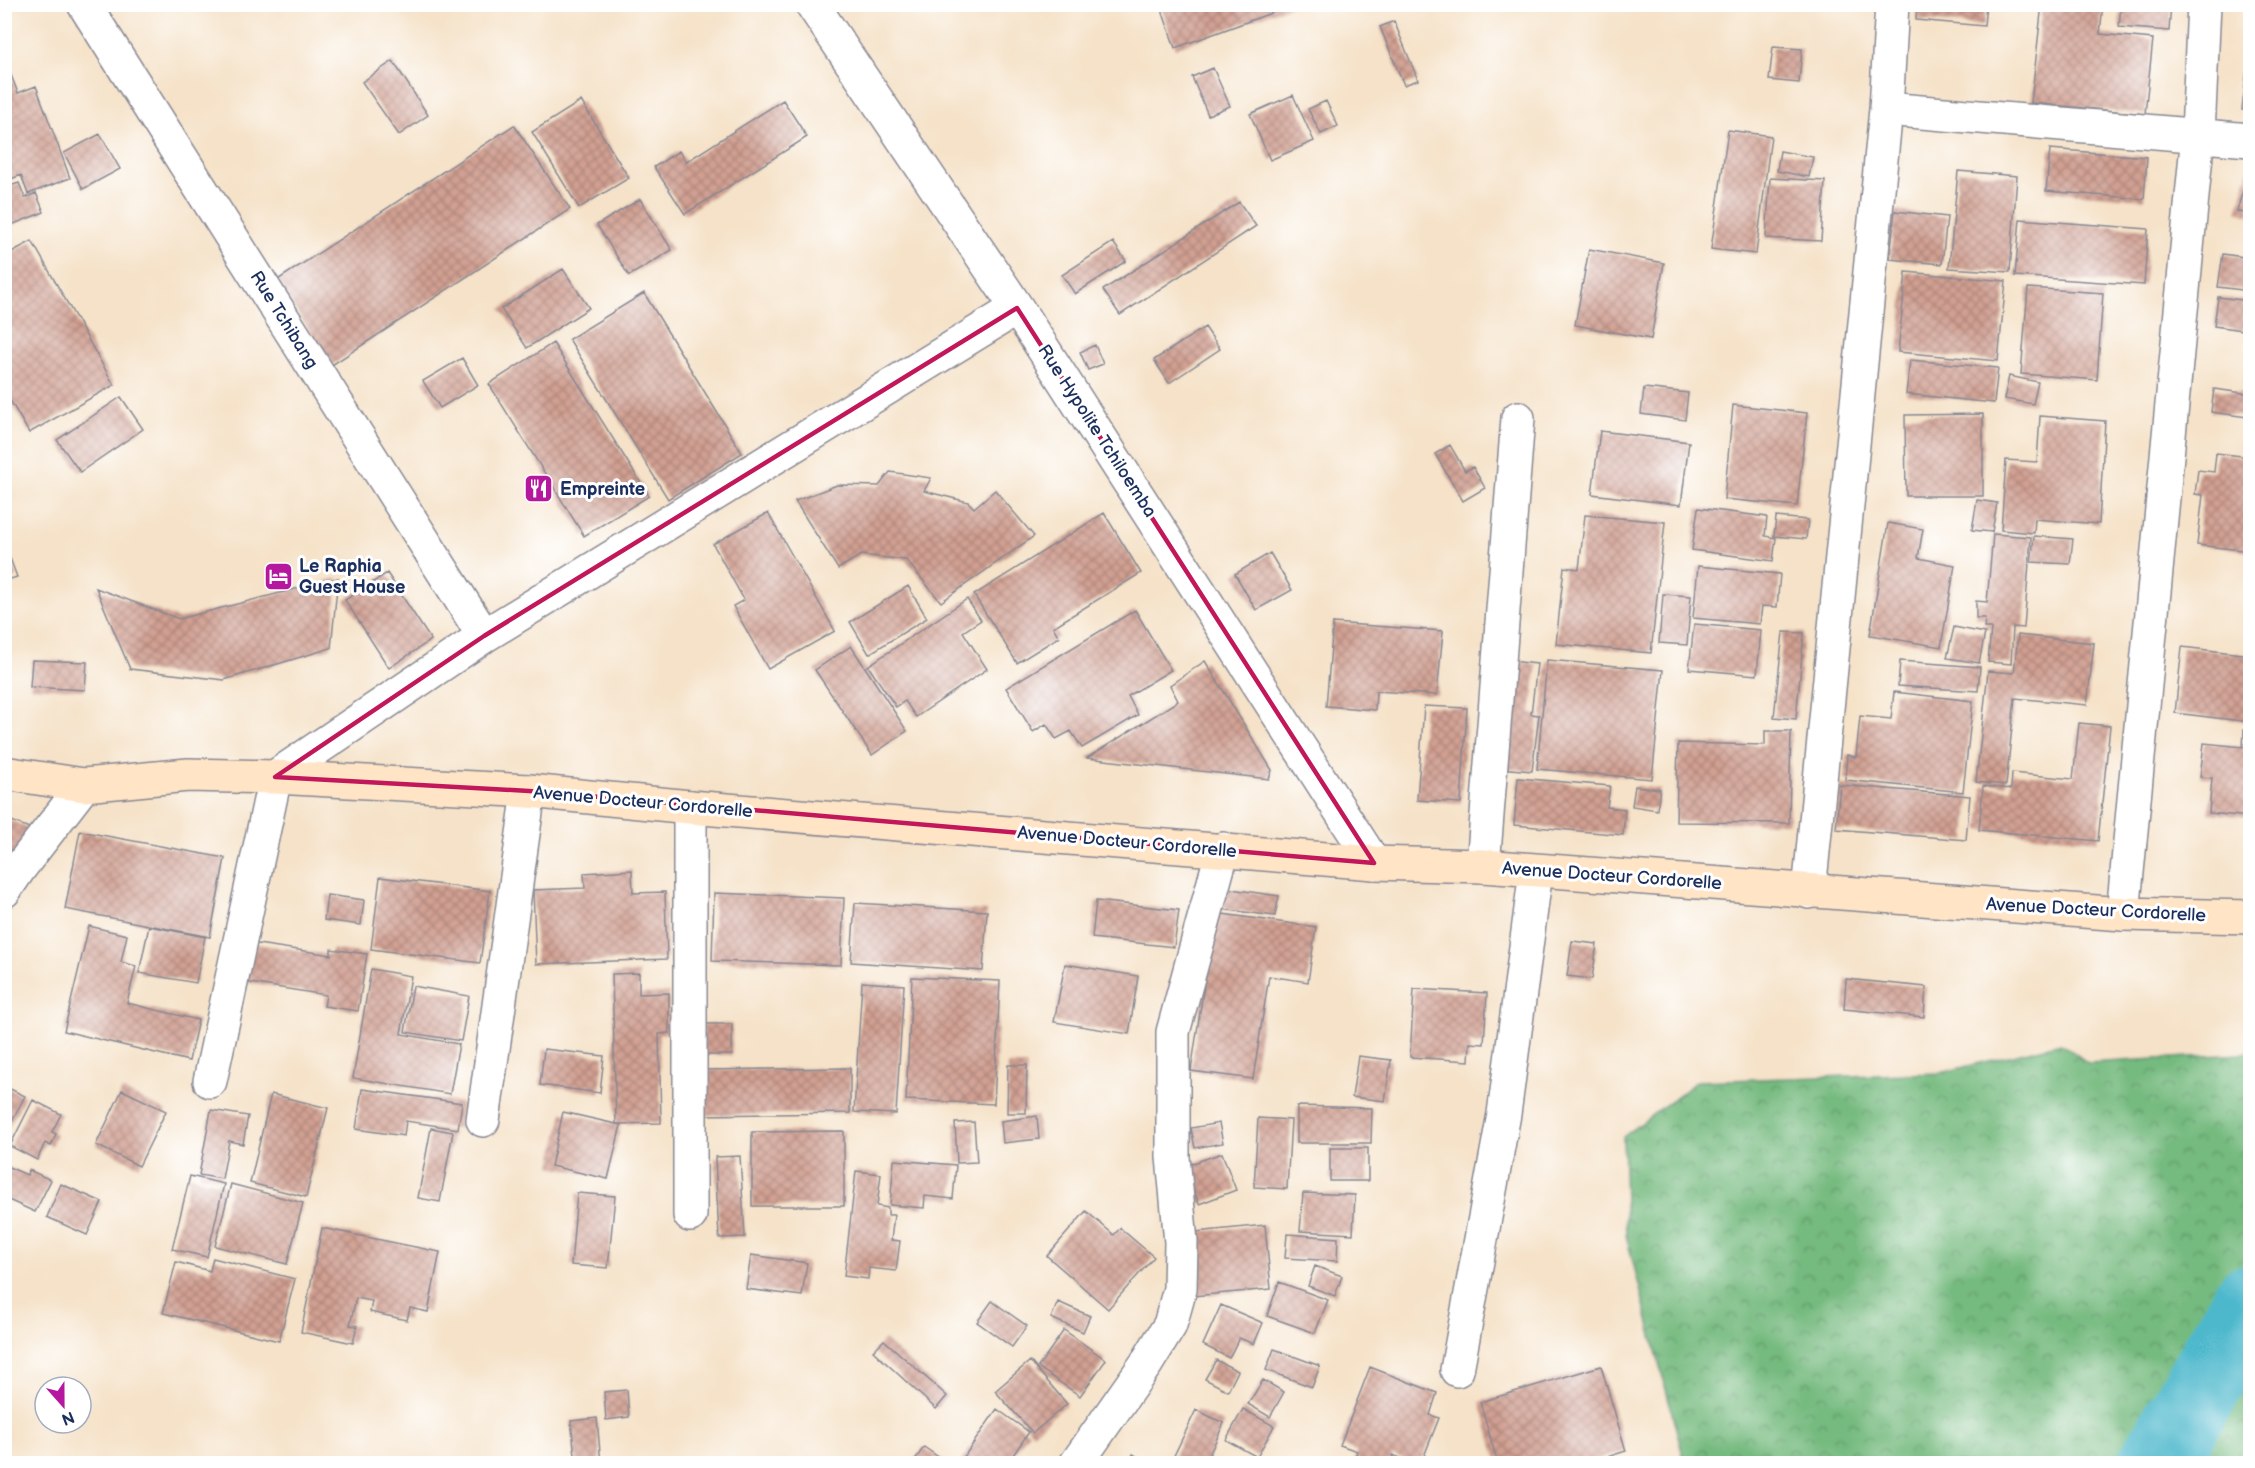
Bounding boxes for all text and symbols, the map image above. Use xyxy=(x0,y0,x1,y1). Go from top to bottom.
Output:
street label: Rue Tchibang xyxy=(246,267,322,373)
street label: Rue Hypolite Tchiloemba xyxy=(1033,341,1161,521)
restaurant icon: Empreinte xyxy=(523,473,555,505)
place label: Empreinte xyxy=(560,479,645,500)
place label: Le Raphia Guest House xyxy=(299,556,405,598)
hotel icon: Le Raphia Guest House xyxy=(262,560,294,592)
street label: Avenue Docteur Cordorelle xyxy=(532,782,754,822)
street label: Avenue Docteur Cordorelle xyxy=(1016,822,1238,862)
street label: Avenue Docteur Cordorelle xyxy=(1501,858,1723,894)
street label: Avenue Docteur Cordorelle xyxy=(1986,894,2207,926)
north arrow xyxy=(33,1375,93,1435)
text: N xyxy=(59,1407,77,1429)

